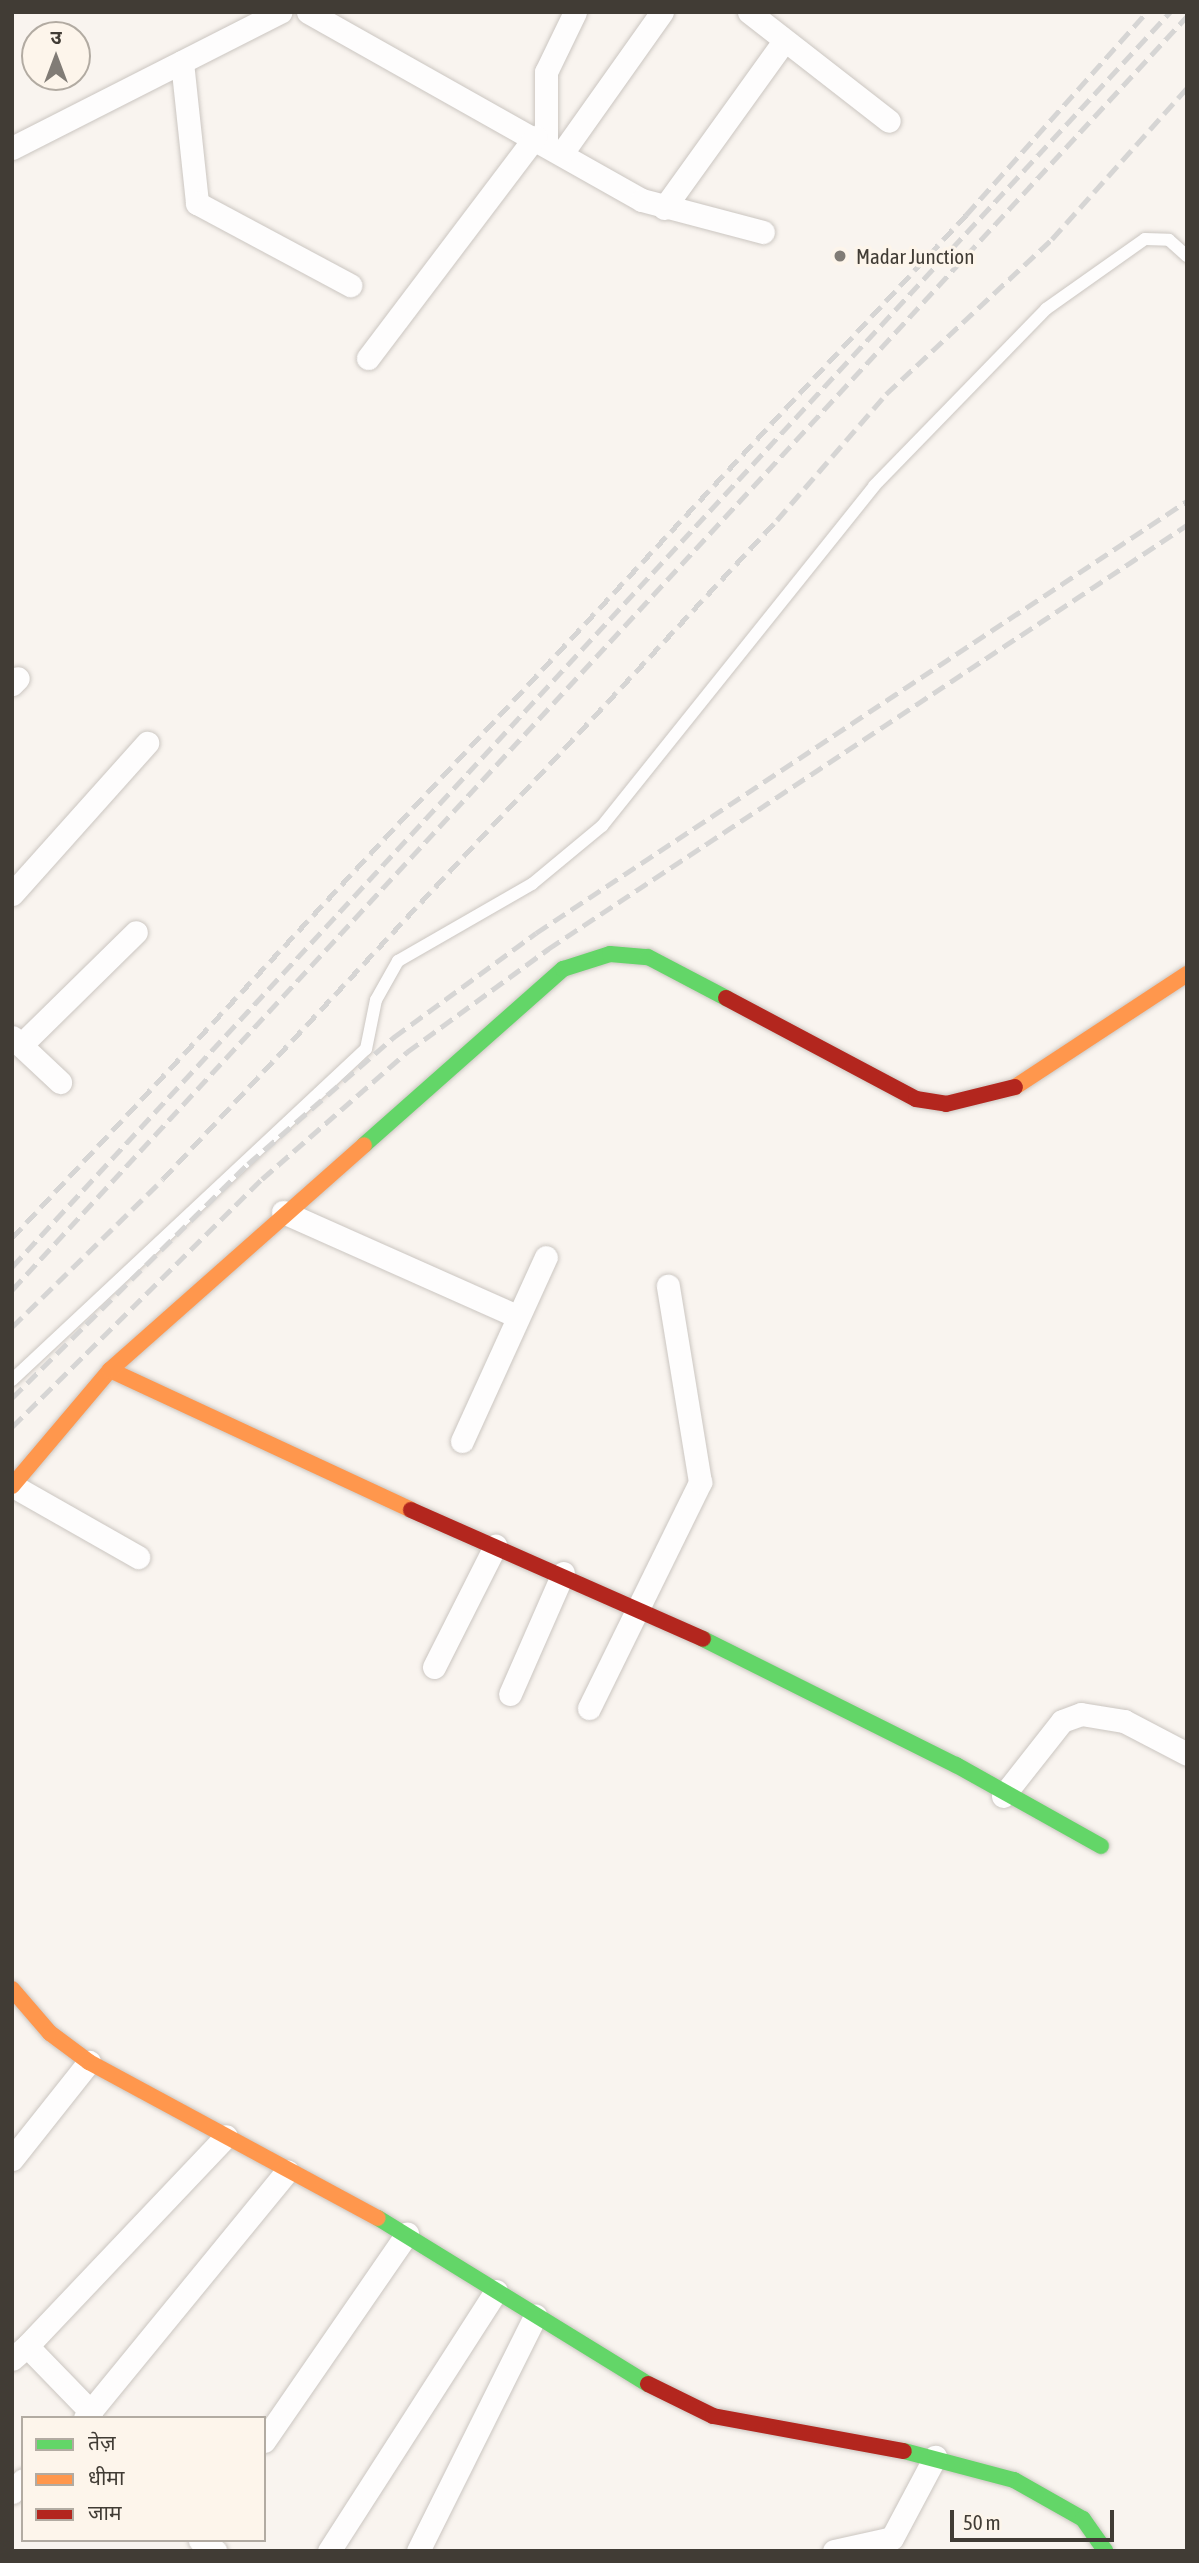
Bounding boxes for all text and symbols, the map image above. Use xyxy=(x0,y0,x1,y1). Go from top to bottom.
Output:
north arrow xyxy=(21,21,91,91)
text: उ xyxy=(50,26,62,48)
place label: Madar Junction xyxy=(856,243,974,269)
marker: Madar Junction xyxy=(830,246,850,266)
legend xyxy=(21,2416,266,2542)
text: तेज़ xyxy=(88,2430,116,2454)
text: धीमा xyxy=(88,2465,124,2489)
scale bar xyxy=(954,2496,1118,2540)
text: जाम xyxy=(88,2500,122,2524)
text: 50 m xyxy=(963,2510,1001,2534)

